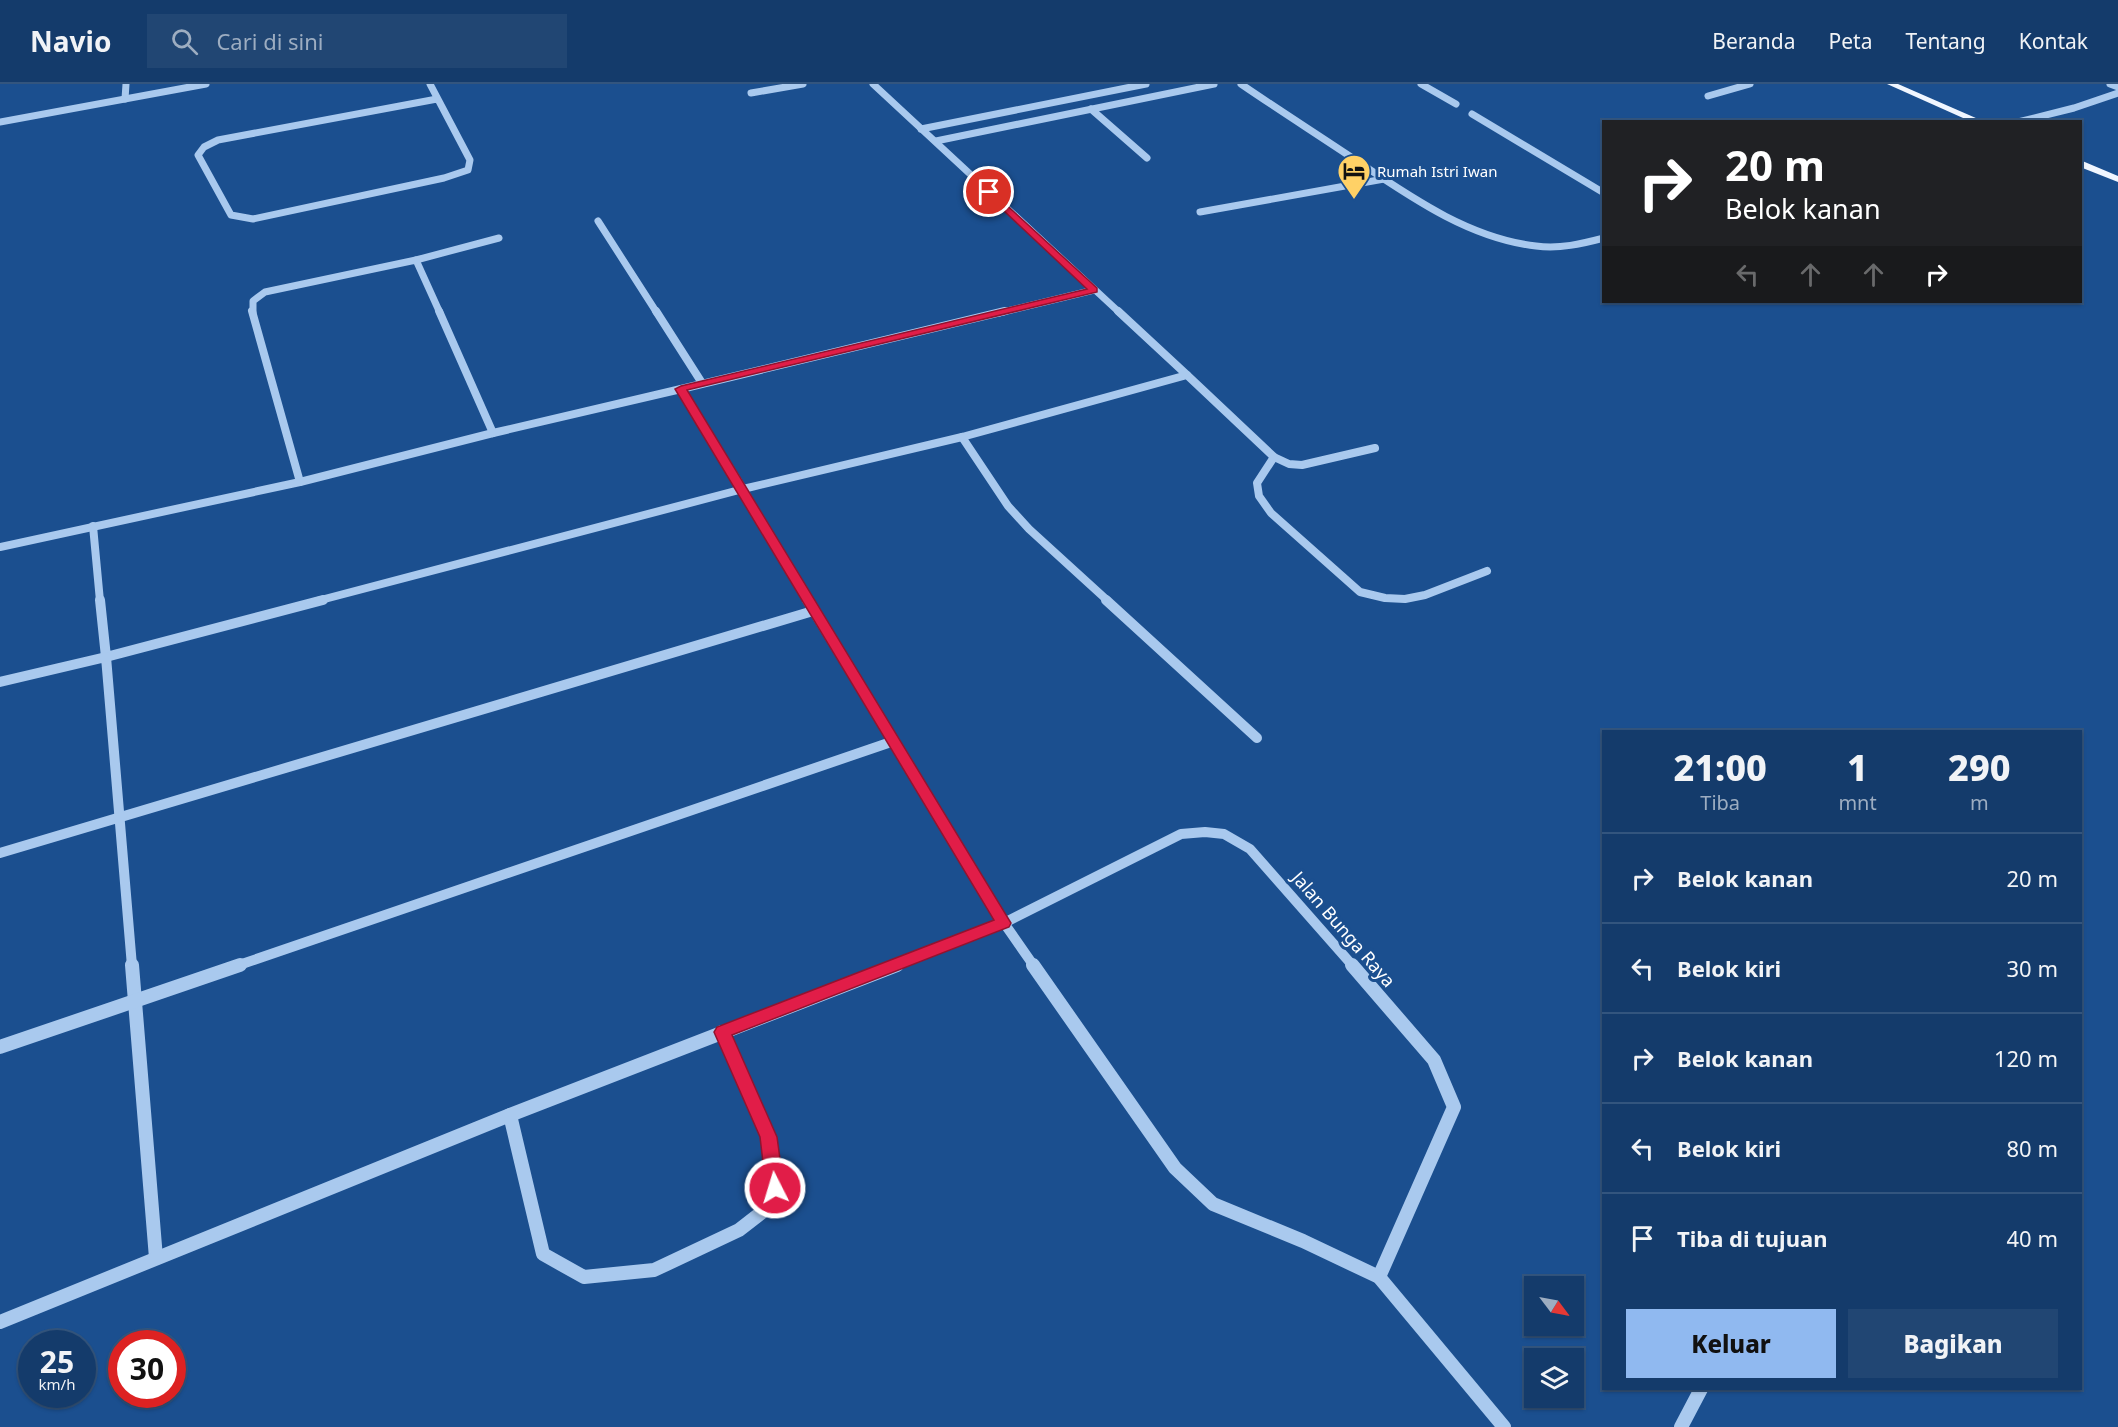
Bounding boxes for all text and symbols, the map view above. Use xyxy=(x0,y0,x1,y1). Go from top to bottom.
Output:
search box xyxy=(147,14,567,68)
text: Navio xyxy=(30,22,111,60)
icon: search xyxy=(168,25,201,58)
text: Cari di sini xyxy=(216,26,324,56)
text: Beranda xyxy=(1712,27,1796,55)
text: Peta xyxy=(1829,27,1872,55)
text: Tentang xyxy=(1905,27,1986,55)
text: Kontak xyxy=(2019,27,2088,55)
text: 20 m xyxy=(1725,136,1825,193)
icon: right xyxy=(1626,144,1704,222)
hotel icon: Rumah Istri Iwan xyxy=(1336,153,1372,200)
place label: Rumah Istri Iwan xyxy=(1377,161,1497,181)
pin xyxy=(963,166,1014,217)
icon: arrive xyxy=(972,175,1005,208)
text: Belok kanan xyxy=(1725,190,1881,227)
icon: left xyxy=(1731,258,1764,291)
icon: ahead xyxy=(1794,258,1827,291)
icon: ahead xyxy=(1857,258,1890,291)
icon: right xyxy=(1920,258,1953,291)
text: 21:00 xyxy=(1673,743,1767,792)
text: 1 xyxy=(1847,743,1868,792)
text: 290 xyxy=(1948,743,2011,792)
text: Tiba xyxy=(1700,789,1740,816)
text: mnt xyxy=(1838,789,1877,816)
text: m xyxy=(1970,789,1989,816)
icon: right xyxy=(1626,862,1659,895)
text: Belok kanan xyxy=(1677,863,1813,893)
text: 20 m xyxy=(2007,863,2058,893)
street label: Jalan Bunga Raya xyxy=(1286,865,1401,992)
icon: left xyxy=(1626,952,1659,985)
text: Belok kiri xyxy=(1677,953,1781,983)
text: 30 m xyxy=(2007,953,2058,983)
icon: right xyxy=(1626,1042,1659,1075)
text: Belok kanan xyxy=(1677,1043,1813,1073)
text: 120 m xyxy=(1994,1043,2058,1073)
icon: left xyxy=(1626,1132,1659,1165)
text: Belok kiri xyxy=(1677,1133,1781,1163)
text: 80 m xyxy=(2007,1133,2058,1163)
position arrow xyxy=(743,1156,807,1220)
icon: arrive xyxy=(1626,1222,1659,1255)
text: Tiba di tujuan xyxy=(1677,1223,1827,1253)
text: 40 m xyxy=(2007,1223,2058,1253)
north arrow xyxy=(1524,1276,1584,1336)
map controls xyxy=(1524,1276,1584,1408)
button: Keluar xyxy=(1626,1309,1836,1378)
button: Bagikan xyxy=(1848,1309,2058,1378)
speed limit sign: 30 xyxy=(108,1330,186,1408)
text: 25 xyxy=(40,1341,74,1382)
button: layers xyxy=(1524,1348,1584,1408)
text: km/h xyxy=(39,1374,75,1394)

